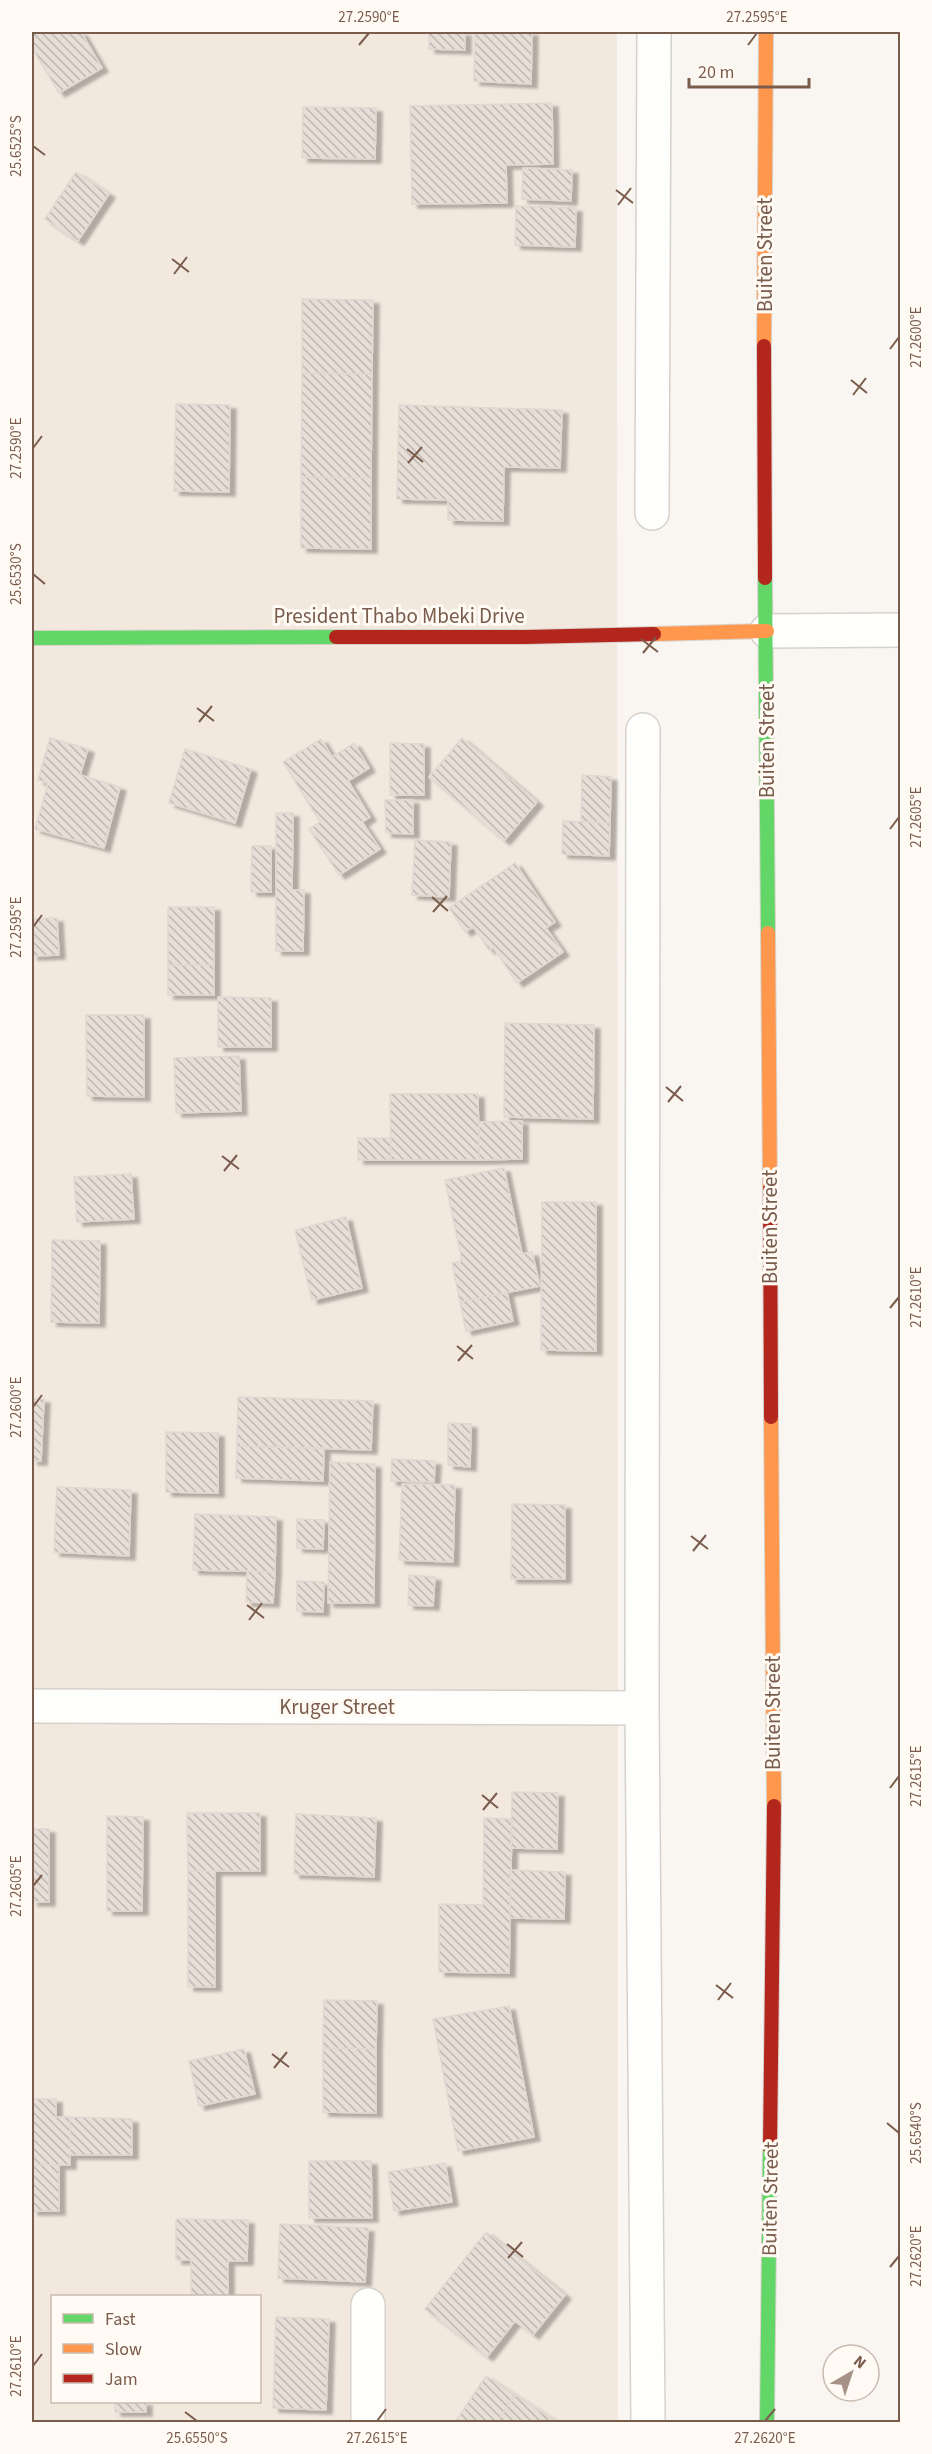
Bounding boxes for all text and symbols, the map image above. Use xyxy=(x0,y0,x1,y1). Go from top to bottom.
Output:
text: 27.2590°E xyxy=(338,7,400,28)
text: 27.2595°E xyxy=(726,7,788,28)
scale bar xyxy=(689,51,809,89)
text: 20 m xyxy=(698,60,734,85)
text: 25.6525°S xyxy=(6,115,27,177)
street label: Buiten Street xyxy=(750,198,780,312)
text: 27.2600°E xyxy=(906,306,927,368)
text: 27.2590°E xyxy=(6,417,27,479)
text: 25.6530°S xyxy=(6,543,27,605)
street label: President Thabo Mbeki Drive xyxy=(273,601,525,631)
street label: Buiten Street xyxy=(752,684,782,798)
text: 27.2605°E xyxy=(906,786,927,848)
text: 27.2595°E xyxy=(6,896,27,958)
street label: Buiten Street xyxy=(755,1170,785,1284)
text: 27.2610°E xyxy=(906,1266,927,1328)
text: 27.2600°E xyxy=(6,1376,27,1438)
street label: Buiten Street xyxy=(758,1656,788,1770)
street label: Kruger Street xyxy=(279,1692,395,1722)
text: 27.2615°E xyxy=(906,1745,927,1807)
text: 27.2605°E xyxy=(6,1855,27,1917)
text: 25.6540°S xyxy=(906,2102,927,2164)
street label: Buiten Street xyxy=(754,2142,786,2256)
text: 27.2620°E xyxy=(906,2225,927,2287)
legend xyxy=(51,2295,261,2403)
text: Fast xyxy=(105,2307,136,2332)
text: 27.2610°E xyxy=(6,2335,27,2397)
text: Slow xyxy=(105,2337,142,2362)
north arrow xyxy=(821,2343,881,2403)
text: N xyxy=(849,2350,871,2374)
text: Jam xyxy=(105,2367,138,2392)
text: 25.6550°S xyxy=(166,2428,228,2449)
text: 27.2615°E xyxy=(346,2428,408,2449)
text: 27.2620°E xyxy=(734,2428,796,2449)

